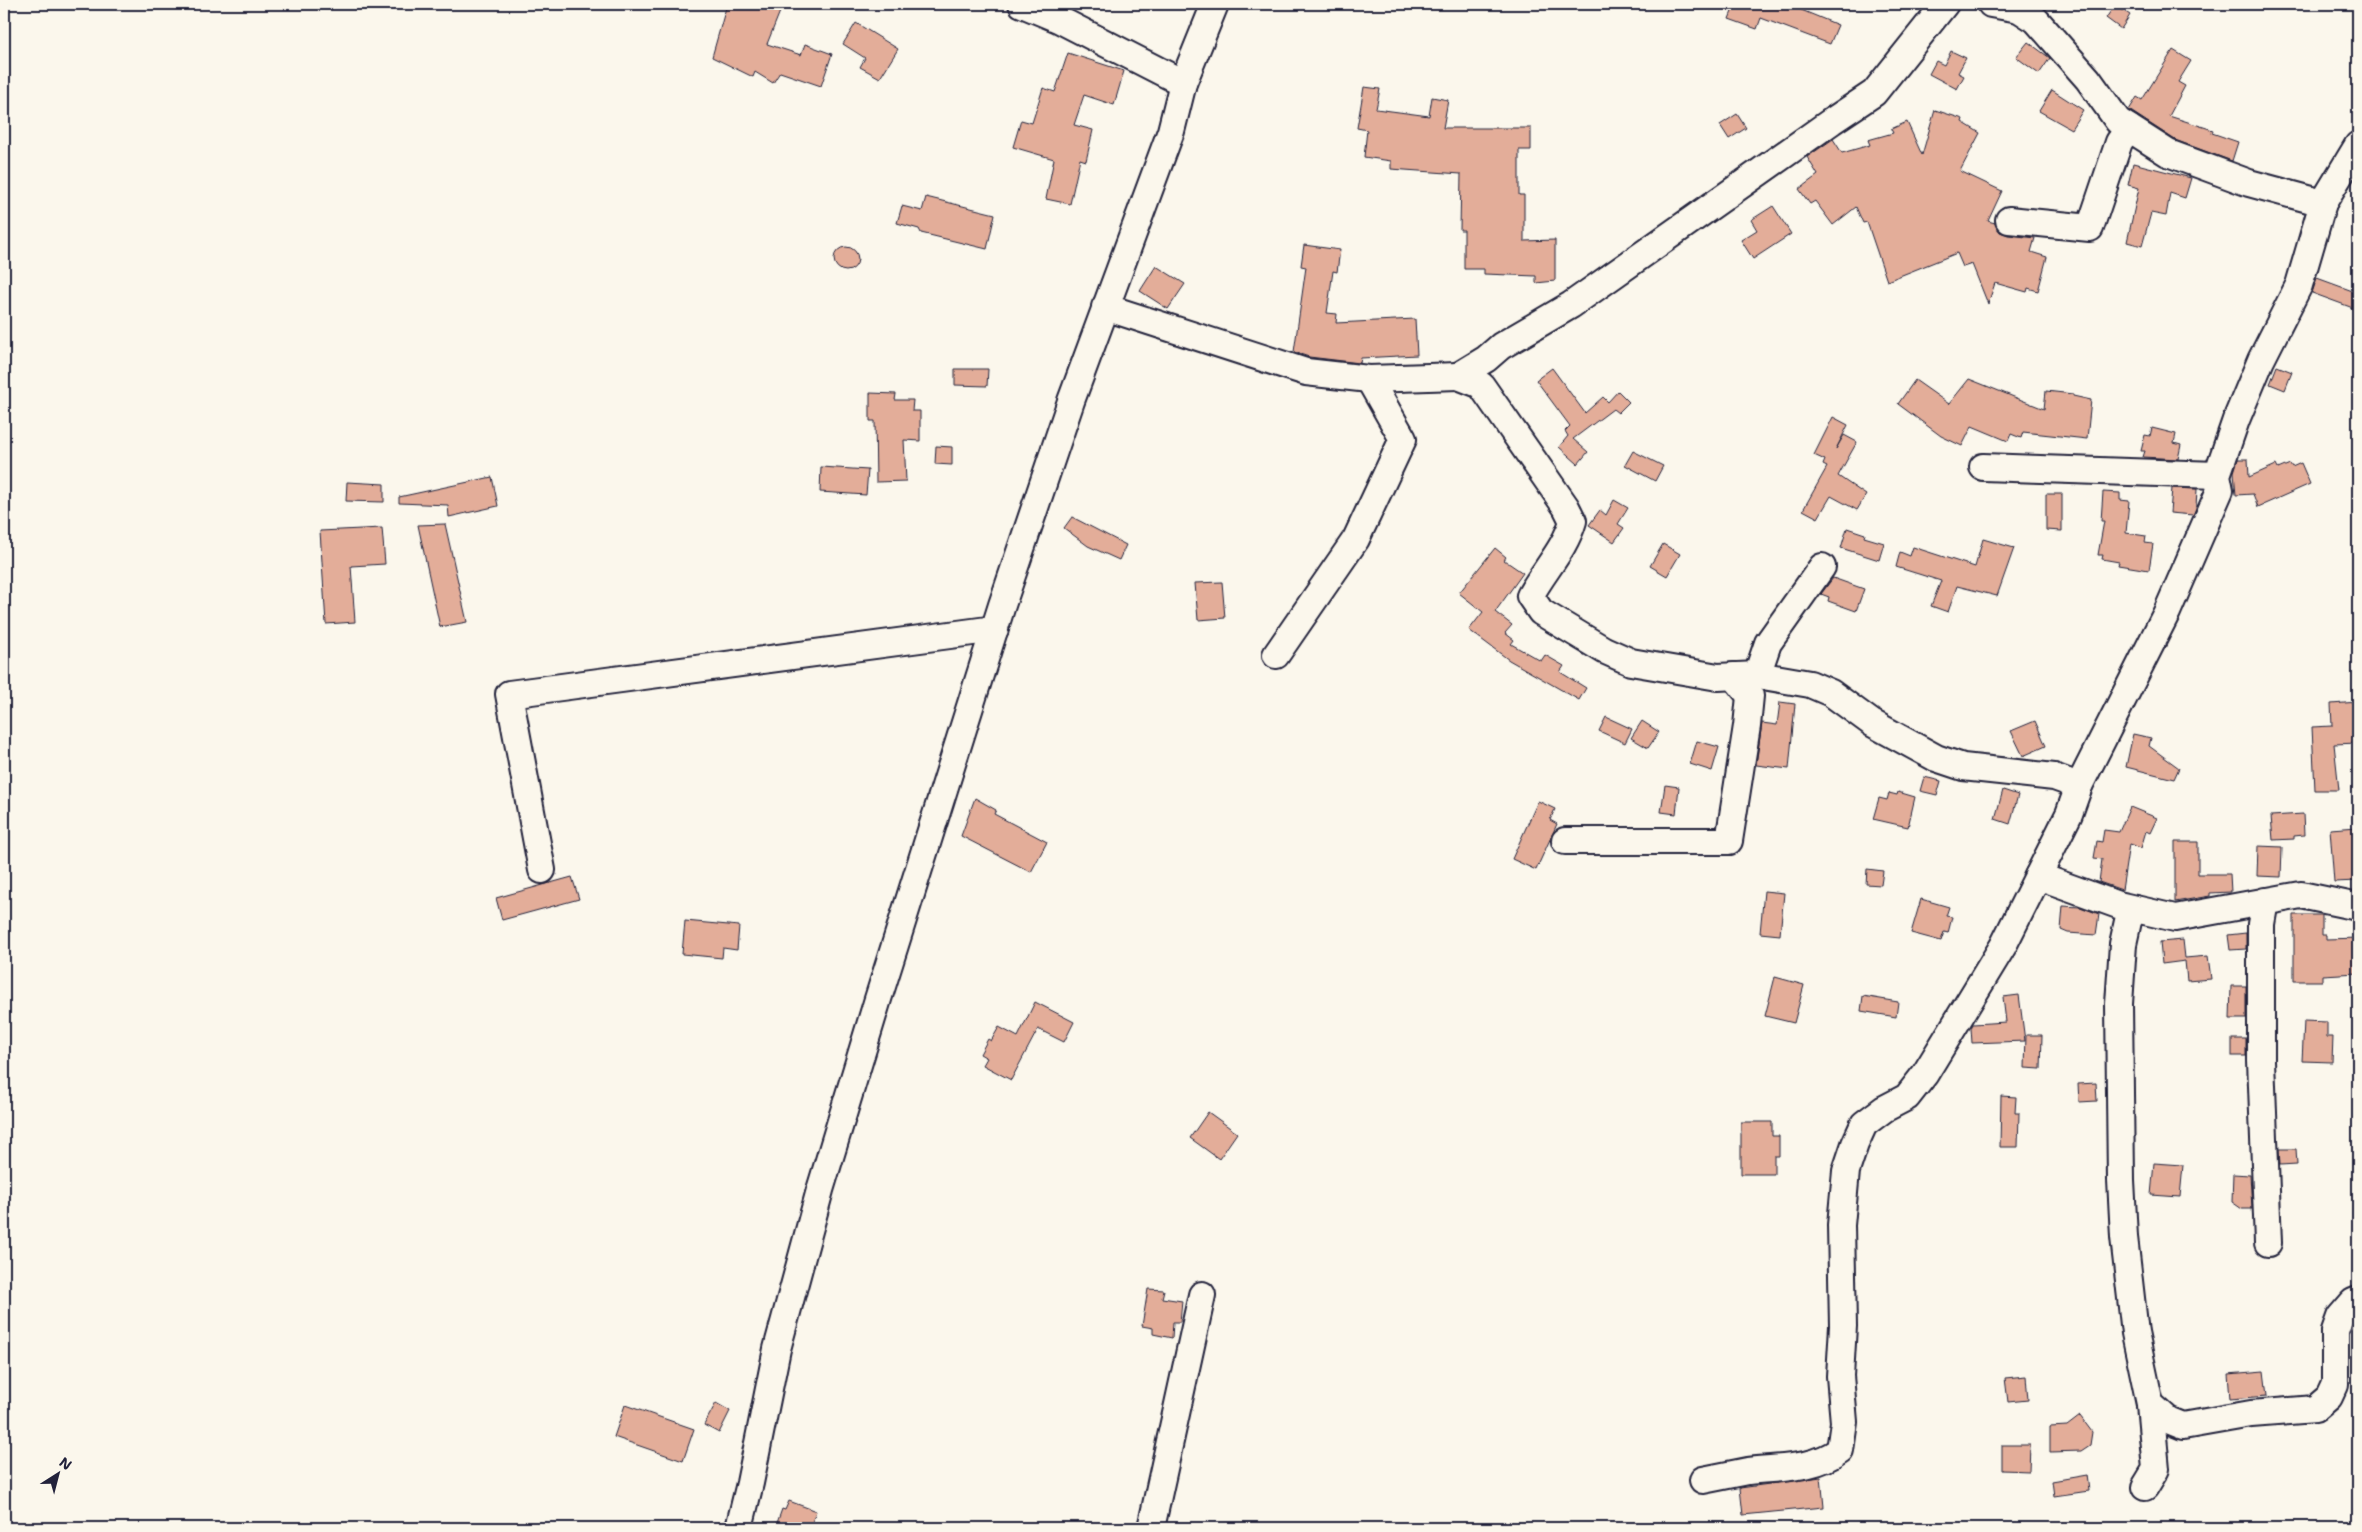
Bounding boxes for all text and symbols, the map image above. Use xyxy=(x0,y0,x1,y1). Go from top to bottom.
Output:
north arrow xyxy=(32,1450,82,1500)
text: N xyxy=(56,1453,75,1474)

